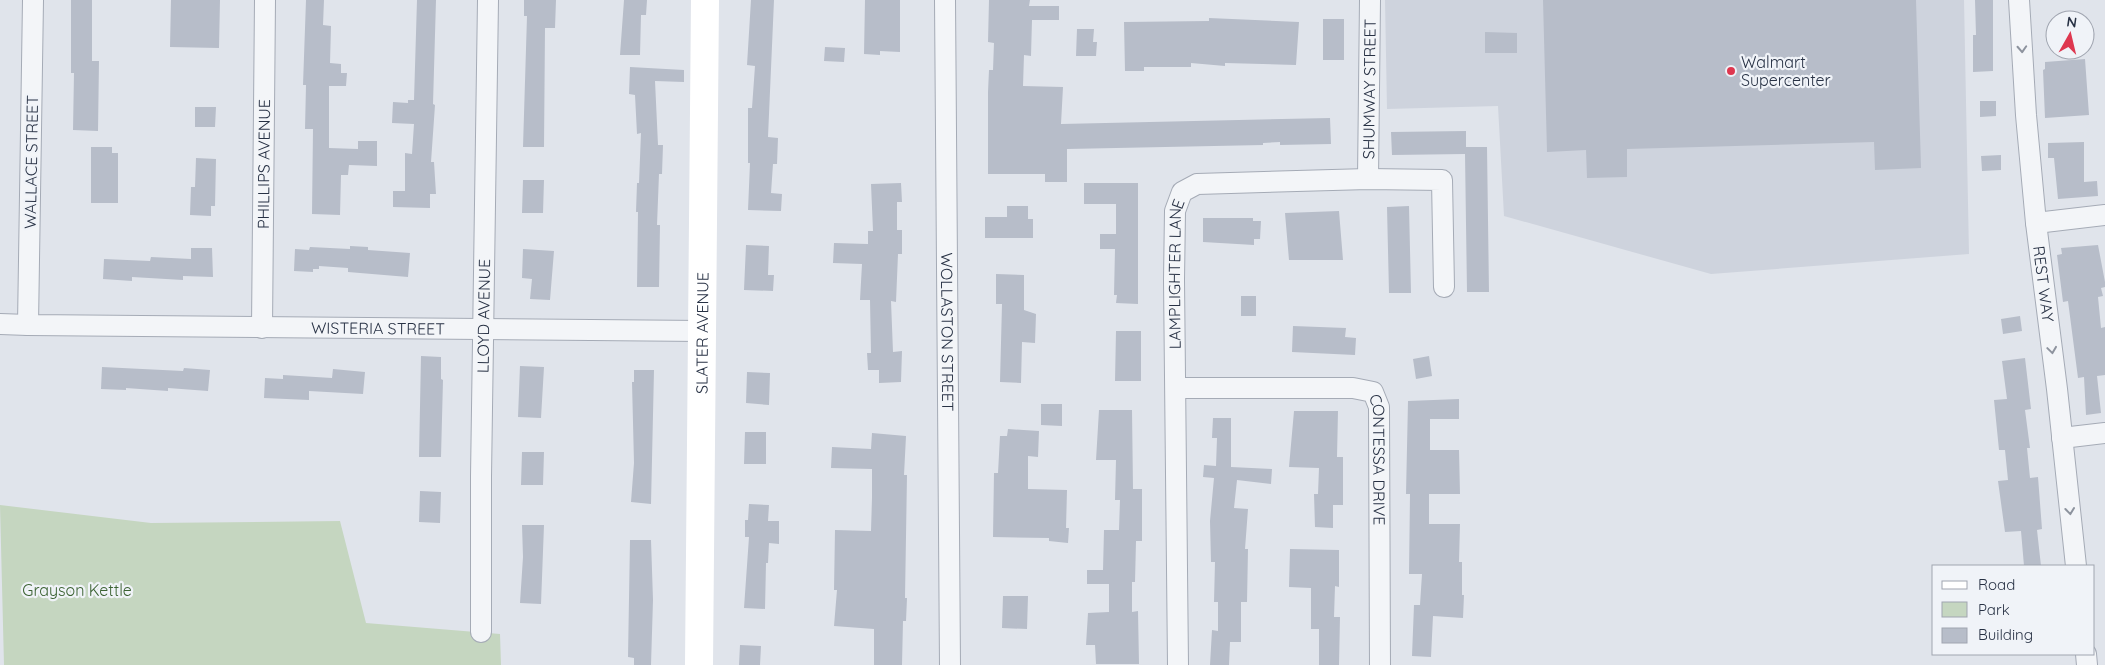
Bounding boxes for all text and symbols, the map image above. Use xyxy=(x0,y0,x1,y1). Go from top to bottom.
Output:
north arrow xyxy=(2045,10,2095,60)
text: N xyxy=(2065,12,2078,32)
street label: SHUMWAY STREET xyxy=(1358,18,1380,159)
one-way arrow xyxy=(2016,45,2027,53)
place label: Walmart Supercenter xyxy=(1741,52,1831,90)
marker: Walmart Supercenter xyxy=(1725,65,1737,77)
street label: WALLACE STREET xyxy=(20,95,42,229)
street label: PHILLIPS AVENUE xyxy=(253,99,274,229)
street label: LAMPLIGHTER LANE xyxy=(1164,196,1189,349)
street label: REST WAY xyxy=(2029,245,2058,323)
street label: WOLLASTON STREET xyxy=(937,252,958,412)
street label: LLOYD AVENUE xyxy=(473,259,494,373)
street label: SLATER AVENUE xyxy=(691,272,713,394)
street label: WISTERIA STREET xyxy=(311,318,445,339)
one-way arrow xyxy=(2046,345,2056,354)
street label: CONTESSA DRIVE xyxy=(1365,391,1389,525)
one-way arrow xyxy=(2064,507,2075,515)
legend xyxy=(1932,565,2095,655)
text: Road xyxy=(1978,575,2015,594)
park label: Grayson Kettle xyxy=(22,580,132,600)
text: Park xyxy=(1978,600,2010,619)
text: Building xyxy=(1978,625,2033,644)

